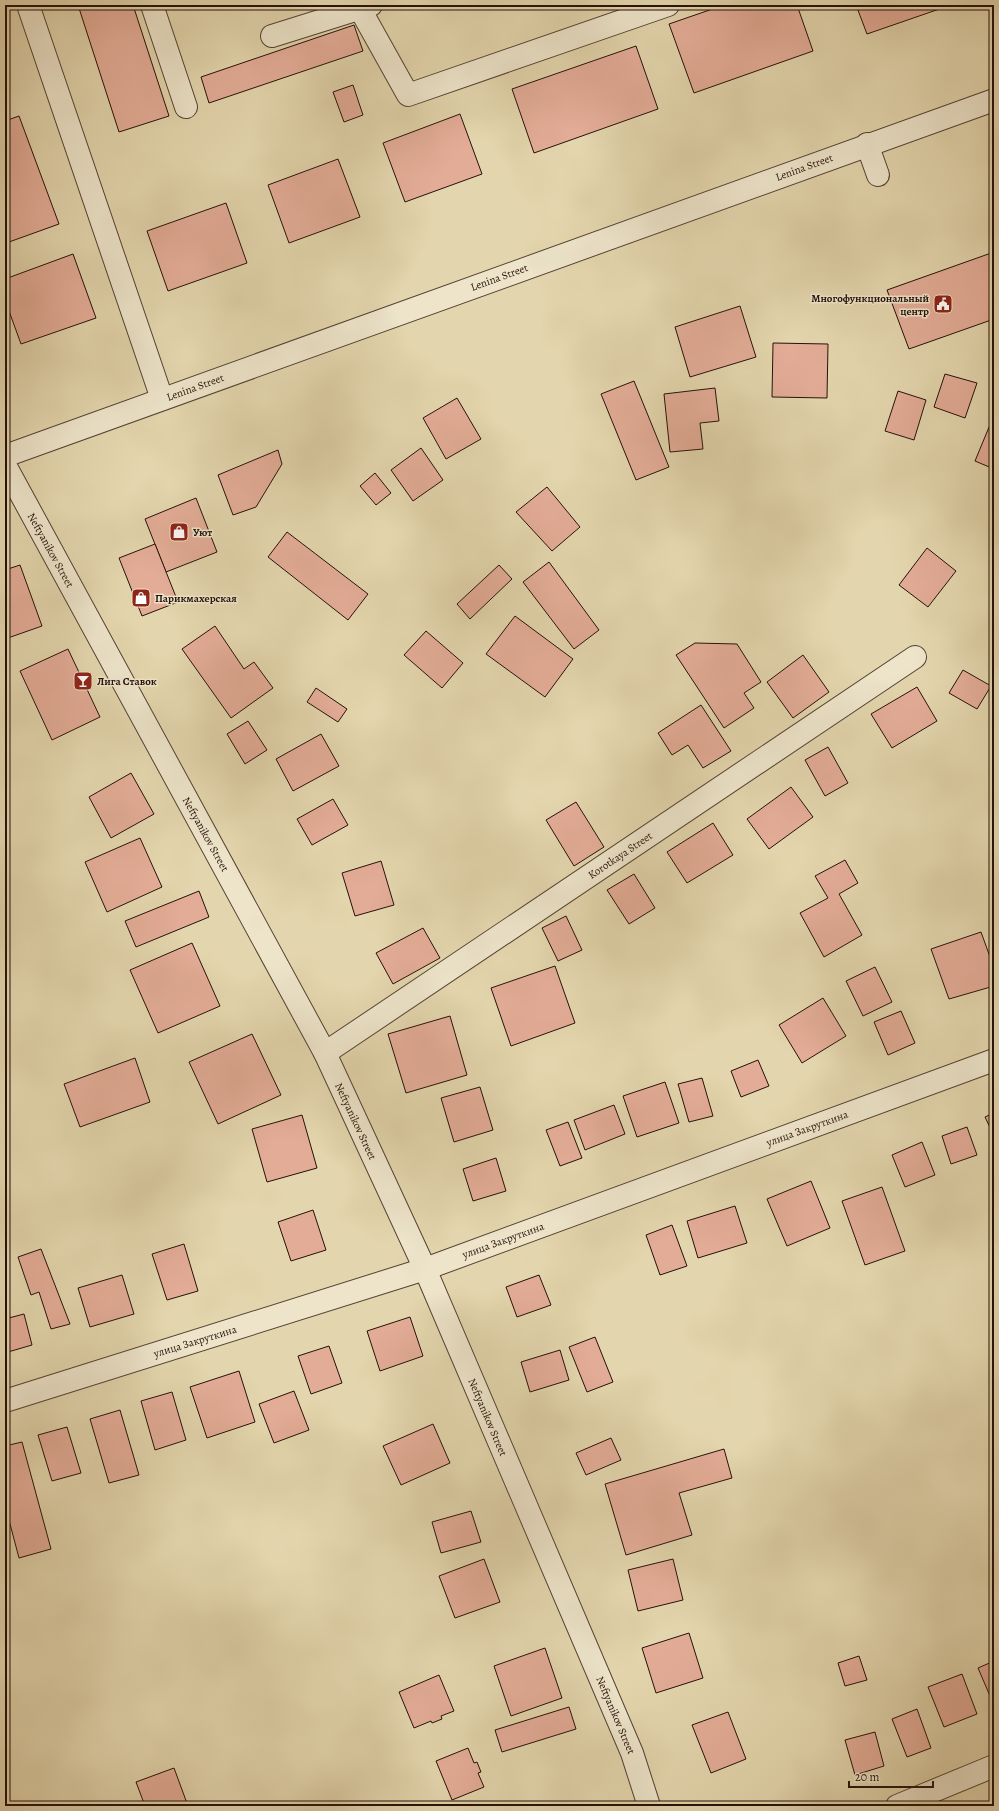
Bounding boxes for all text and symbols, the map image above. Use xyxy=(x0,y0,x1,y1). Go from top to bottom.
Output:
street label: Lenina Street xyxy=(773,150,835,185)
street label: Lenina Street xyxy=(468,260,530,295)
place label: Многофункциональный центр xyxy=(811,291,929,319)
public building icon: Многофункциональный центр xyxy=(932,293,954,315)
street label: Lenina Street xyxy=(164,370,226,405)
street label: Neftyanikov Street xyxy=(24,510,78,591)
shop icon: Уют xyxy=(168,521,190,543)
place label: Уют xyxy=(193,525,212,540)
shop icon: Парикмахерская xyxy=(130,587,152,609)
place label: Парикмахерская xyxy=(155,591,237,606)
bar icon: Лига Ставок xyxy=(72,670,94,692)
place label: Лига Ставок xyxy=(97,674,157,689)
street label: Neftyanikov Street xyxy=(179,794,233,875)
street label: Korotkaya Street xyxy=(585,828,656,882)
street label: Neftyanikov Street xyxy=(331,1080,380,1163)
street label: улица Закруткина xyxy=(763,1106,851,1151)
street label: улица Закруткина xyxy=(459,1218,547,1263)
street label: улица Закруткина xyxy=(151,1321,239,1362)
street label: Neftyanikov Street xyxy=(464,1376,511,1459)
street label: Neftyanikov Street xyxy=(592,1674,639,1757)
scale bar xyxy=(849,1763,933,1789)
text: 20 m xyxy=(855,1769,879,1785)

